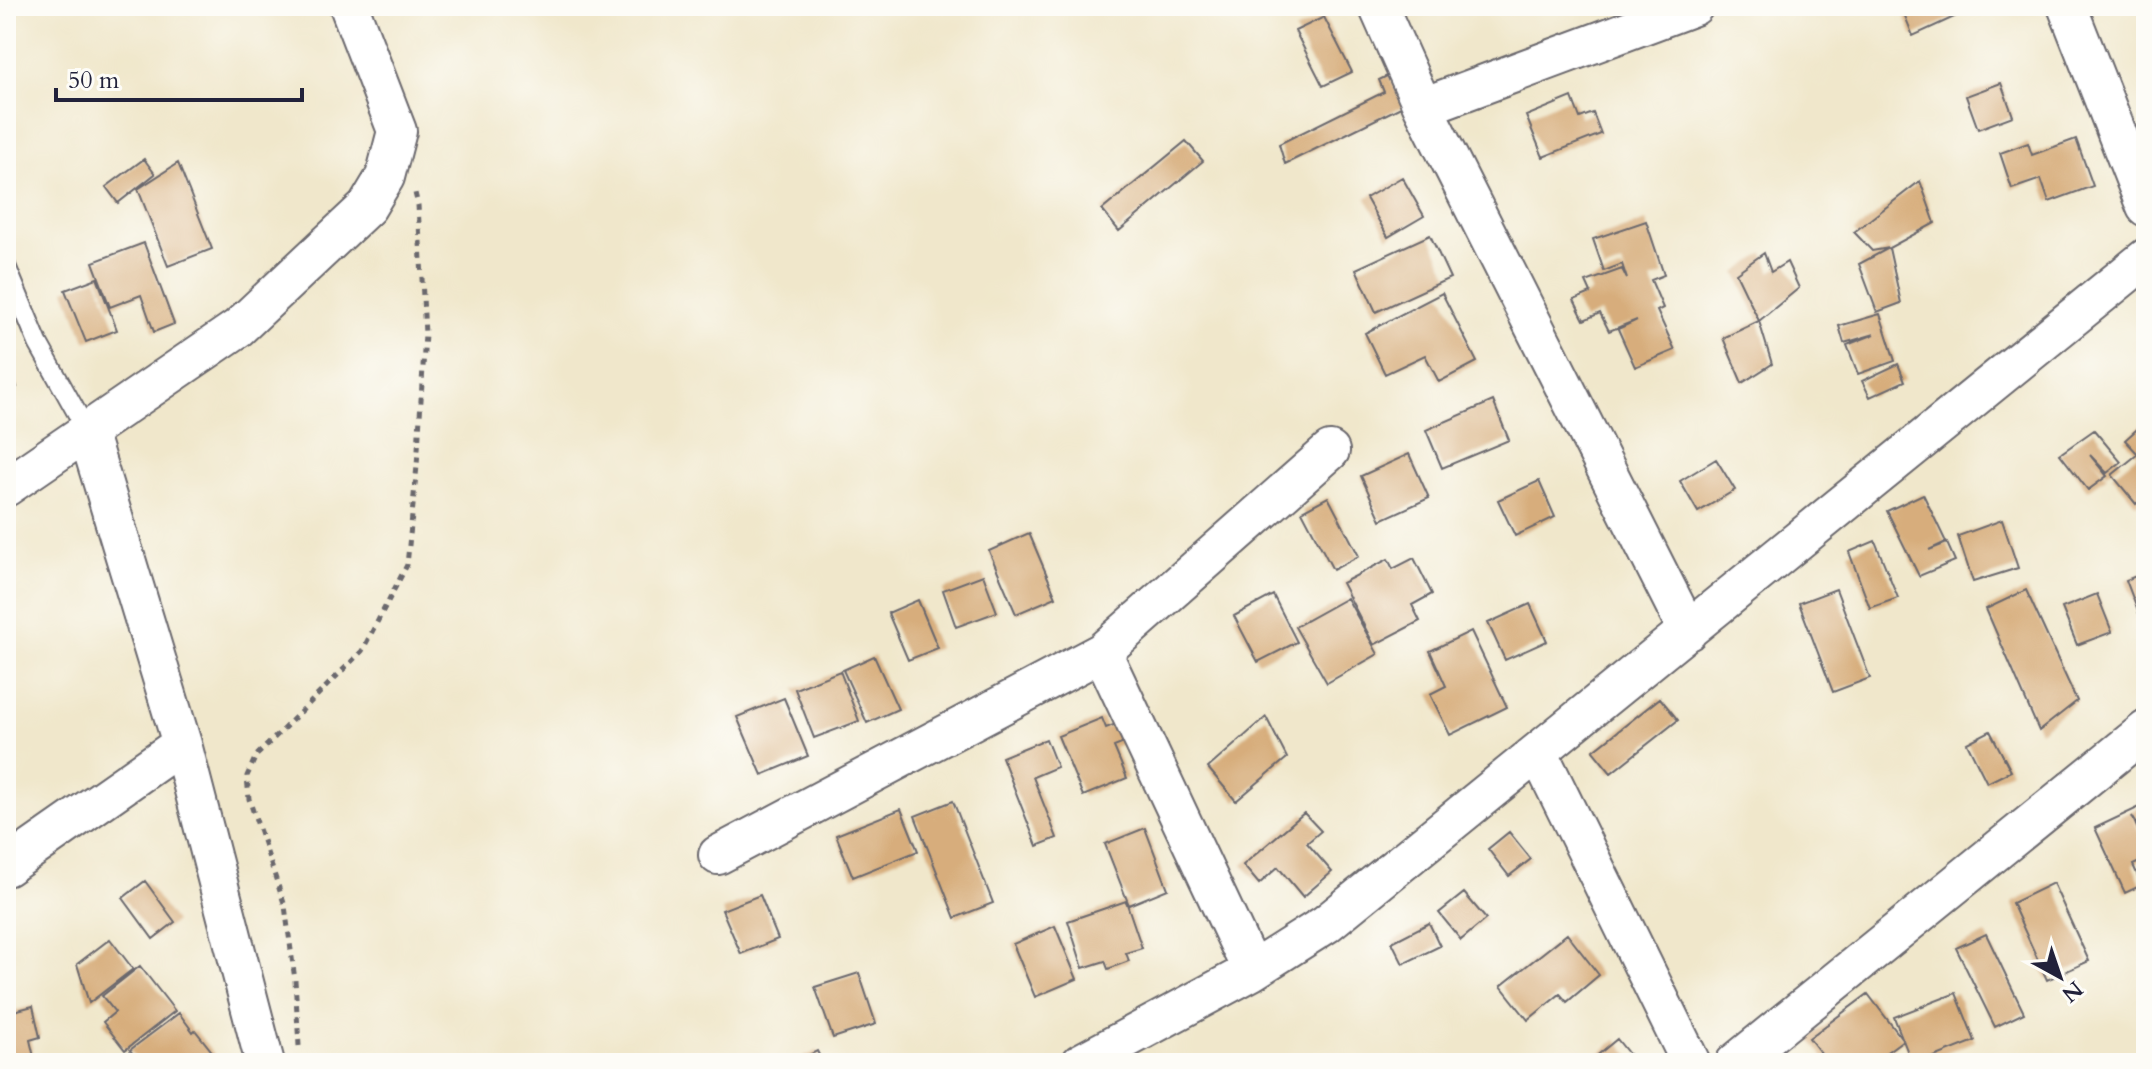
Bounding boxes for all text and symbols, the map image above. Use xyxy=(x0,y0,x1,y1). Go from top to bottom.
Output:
scale bar xyxy=(56,52,302,102)
text: 50 m xyxy=(68,64,120,97)
north arrow xyxy=(2020,937,2100,1017)
text: N xyxy=(2055,974,2089,1009)

